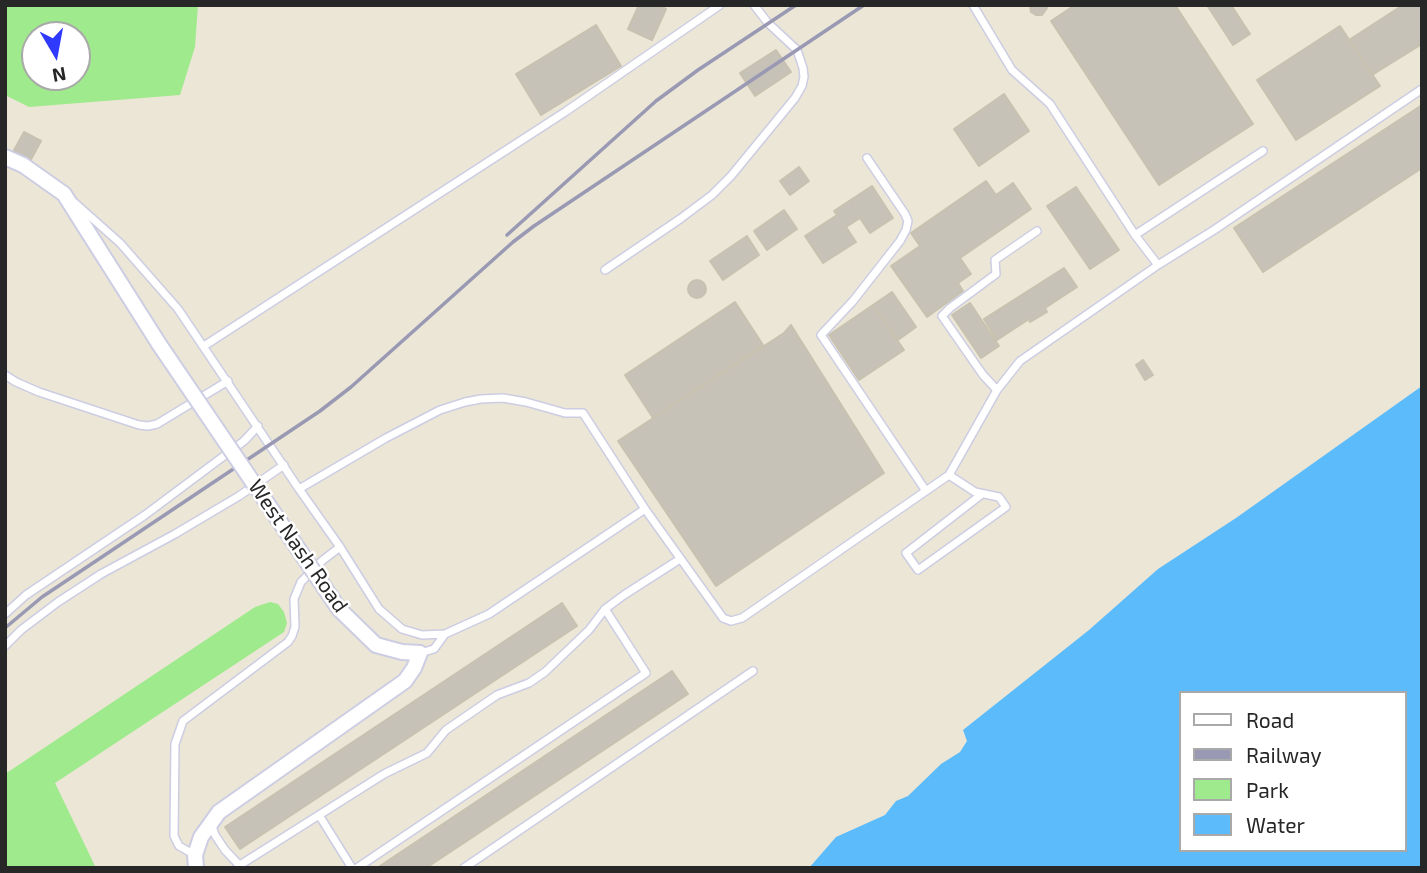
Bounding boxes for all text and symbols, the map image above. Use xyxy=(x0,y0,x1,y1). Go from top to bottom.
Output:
north arrow xyxy=(21,21,91,91)
text: N xyxy=(51,63,68,88)
street label: West Nash Road xyxy=(243,475,353,617)
legend xyxy=(1178,691,1406,852)
text: Road xyxy=(1246,707,1294,732)
text: Railway xyxy=(1246,742,1322,767)
text: Park xyxy=(1246,777,1289,802)
text: Water xyxy=(1246,812,1305,837)

